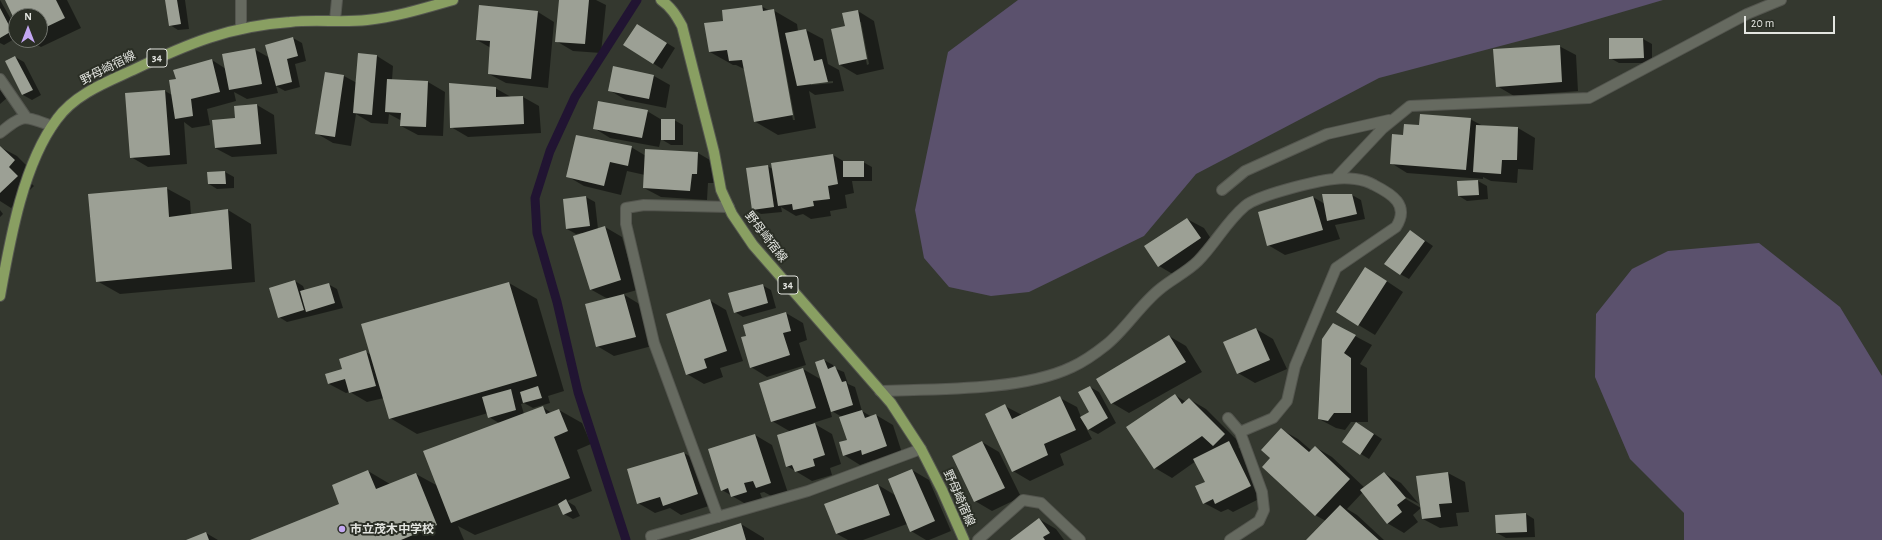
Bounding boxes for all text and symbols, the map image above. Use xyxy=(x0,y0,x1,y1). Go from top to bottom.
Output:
north arrow xyxy=(8,8,48,48)
scale bar xyxy=(1746,8,1837,34)
text: N xyxy=(24,11,32,22)
text: 20 m xyxy=(1751,17,1774,29)
street label: 野母崎宿線 xyxy=(78,48,138,88)
road number: 34 xyxy=(147,49,167,67)
street label: 野母崎宿線 xyxy=(742,209,790,265)
road number: 34 xyxy=(778,276,798,294)
street label: 野母崎宿線 xyxy=(940,468,978,528)
place label: 市立茂木中学校 xyxy=(350,522,434,536)
marker: 市立茂木中学校 xyxy=(337,524,347,534)

